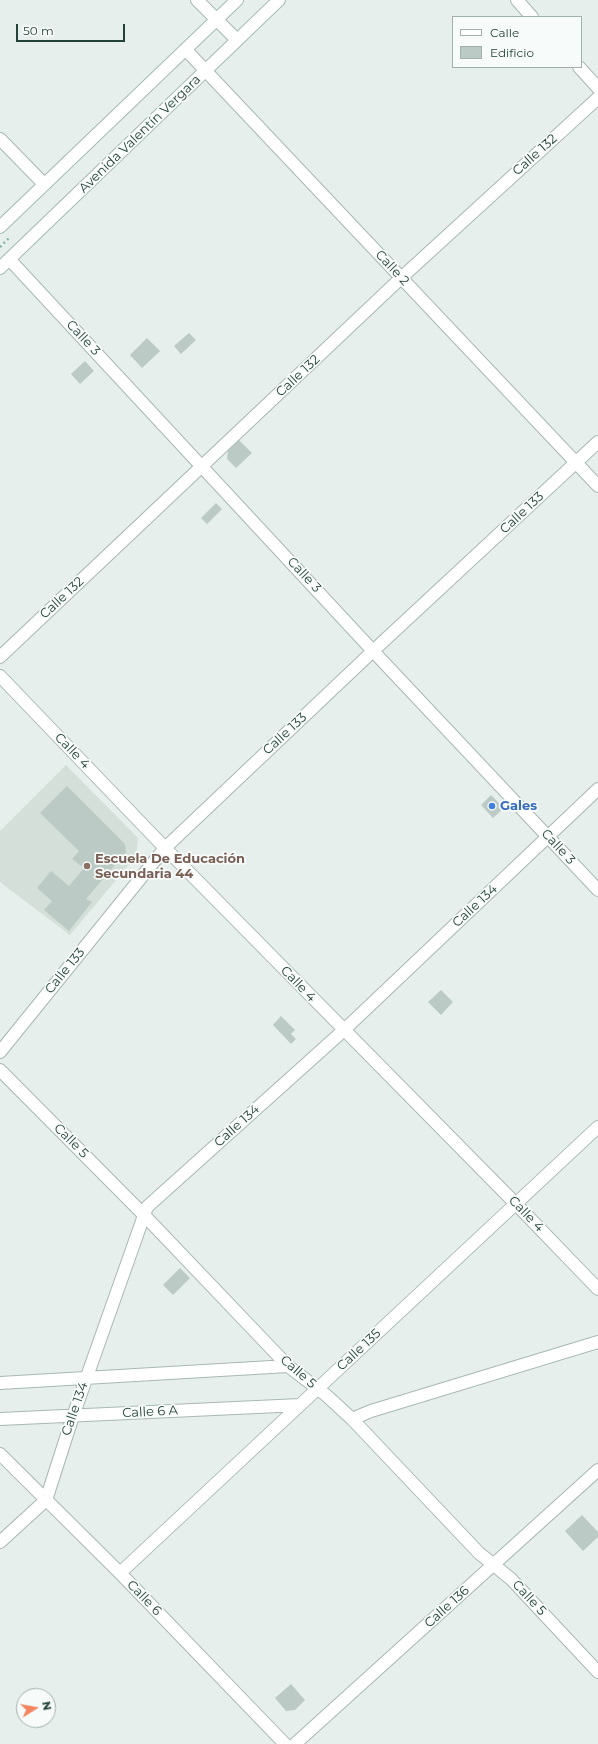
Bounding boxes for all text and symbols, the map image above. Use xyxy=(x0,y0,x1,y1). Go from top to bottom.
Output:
scale bar xyxy=(18,16,127,42)
legend xyxy=(452,16,582,68)
text: 50 m xyxy=(23,23,54,38)
text: Calle xyxy=(490,25,519,40)
text: Edificio xyxy=(490,45,534,60)
street label: Avenida Valentín Vergara xyxy=(76,72,204,196)
street label: Calle 132 xyxy=(510,131,560,179)
street label: Calle 2 xyxy=(372,247,412,289)
street label: Calle 3 xyxy=(63,317,103,359)
street label: Calle 132 xyxy=(273,352,323,400)
street label: Calle 133 xyxy=(497,489,547,537)
street label: Calle 3 xyxy=(284,554,324,596)
street label: Calle 132 xyxy=(37,574,87,622)
street label: Calle 133 xyxy=(260,710,310,758)
street label: Calle 4 xyxy=(51,730,93,772)
place label: Gales xyxy=(500,798,537,814)
marker: Gales xyxy=(487,801,497,811)
street label: Calle 3 xyxy=(538,826,578,868)
place label: Escuela De Educación Secundaria 44 xyxy=(95,851,245,882)
marker: Escuela De Educación Secundaria 44 xyxy=(82,861,92,871)
street label: Calle 134 xyxy=(449,881,501,931)
street label: Calle 133 xyxy=(42,945,88,997)
street label: Calle 4 xyxy=(277,963,319,1005)
street label: Calle 134 xyxy=(211,1102,263,1150)
street label: Calle 5 xyxy=(50,1120,92,1162)
street label: Calle 4 xyxy=(505,1193,547,1235)
street label: Calle 135 xyxy=(334,1326,384,1374)
street label: Calle 5 xyxy=(277,1352,319,1392)
street label: Calle 134 xyxy=(59,1380,91,1438)
street label: Calle 6 A xyxy=(122,1403,178,1421)
street label: Calle 6 xyxy=(123,1577,165,1619)
street label: Calle 5 xyxy=(509,1577,549,1619)
street label: Calle 136 xyxy=(421,1583,473,1631)
north arrow xyxy=(16,1688,56,1728)
text: N xyxy=(39,1700,55,1712)

